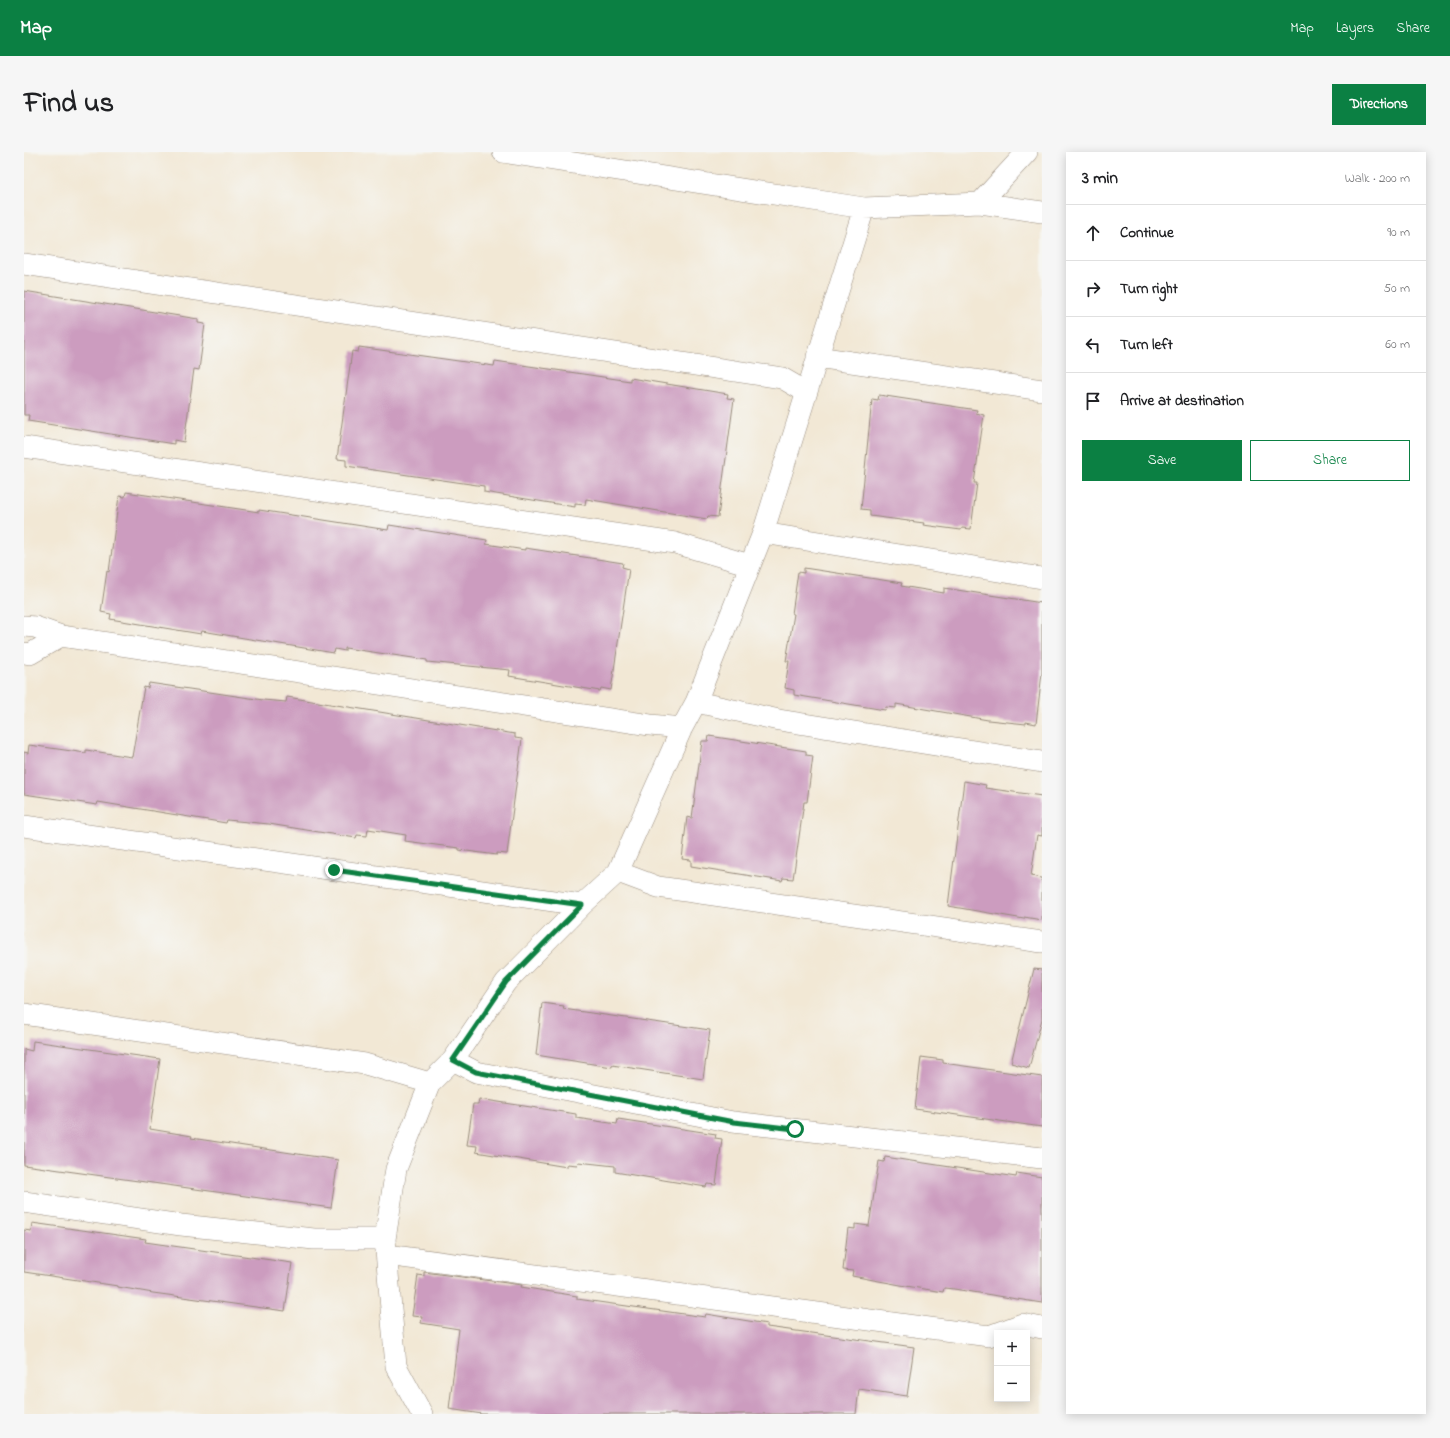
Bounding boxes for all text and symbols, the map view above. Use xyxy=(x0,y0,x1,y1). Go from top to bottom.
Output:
text: Map xyxy=(20,15,52,42)
text: Map xyxy=(1290,18,1314,39)
text: Layers xyxy=(1336,18,1374,39)
text: Share xyxy=(1396,18,1430,39)
text: Find us xyxy=(24,84,114,125)
button: Directions xyxy=(1332,84,1426,125)
text: 3 min xyxy=(1082,166,1118,191)
text: Walk · 200 m xyxy=(1345,169,1410,188)
icon: ahead xyxy=(1082,222,1104,244)
text: Continue xyxy=(1120,222,1174,244)
text: 90 m xyxy=(1387,223,1410,242)
icon: right xyxy=(1082,278,1104,300)
text: Turn right xyxy=(1120,278,1178,300)
text: 50 m xyxy=(1384,279,1410,298)
icon: left xyxy=(1082,334,1104,356)
text: Turn left xyxy=(1120,334,1173,356)
text: 60 m xyxy=(1385,335,1410,354)
icon: arrive xyxy=(1082,390,1104,412)
text: Arrive at destination xyxy=(1120,390,1244,412)
button: Save xyxy=(1082,440,1242,481)
button: Share xyxy=(1250,440,1410,481)
route end xyxy=(325,861,343,879)
route start xyxy=(786,1120,804,1138)
map controls xyxy=(994,1330,1030,1402)
button: + xyxy=(994,1330,1030,1366)
button: − xyxy=(994,1366,1030,1402)

